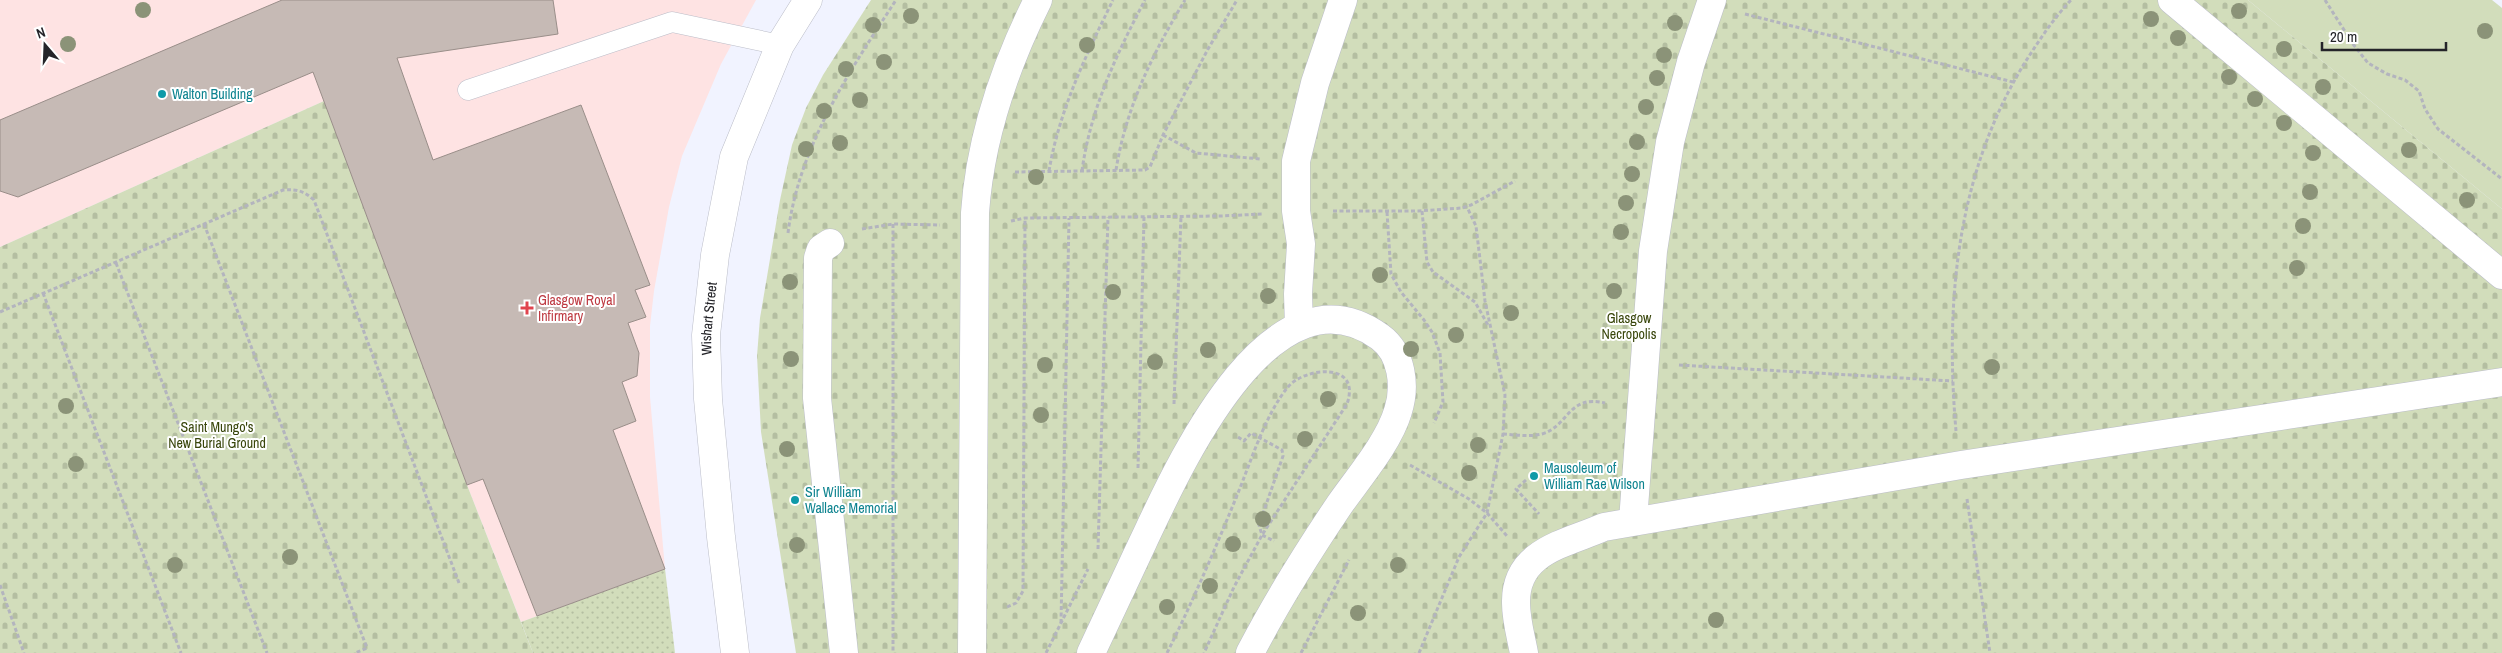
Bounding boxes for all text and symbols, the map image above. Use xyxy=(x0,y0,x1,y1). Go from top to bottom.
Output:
north arrow xyxy=(20,20,70,70)
scale bar xyxy=(2322,20,2446,52)
text: N xyxy=(34,23,48,43)
text: 20 m xyxy=(2330,26,2357,47)
place label: Walton Building xyxy=(172,85,253,103)
marker: Walton Building xyxy=(156,88,168,100)
street label: Wishart Street xyxy=(697,281,721,356)
place label: Glasgow Royal Infirmary xyxy=(538,291,615,325)
marker: Glasgow Royal Infirmary xyxy=(520,301,534,315)
park label: Glasgow Necropolis xyxy=(1602,309,1657,343)
park label: Saint Mungo's New Burial Ground xyxy=(168,418,266,452)
place label: Mausoleum of William Rae Wilson xyxy=(1544,459,1645,493)
marker: Mausoleum of William Rae Wilson xyxy=(1528,470,1540,482)
place label: Sir William Wallace Memorial xyxy=(805,483,896,517)
marker: Sir William Wallace Memorial xyxy=(789,494,801,506)

